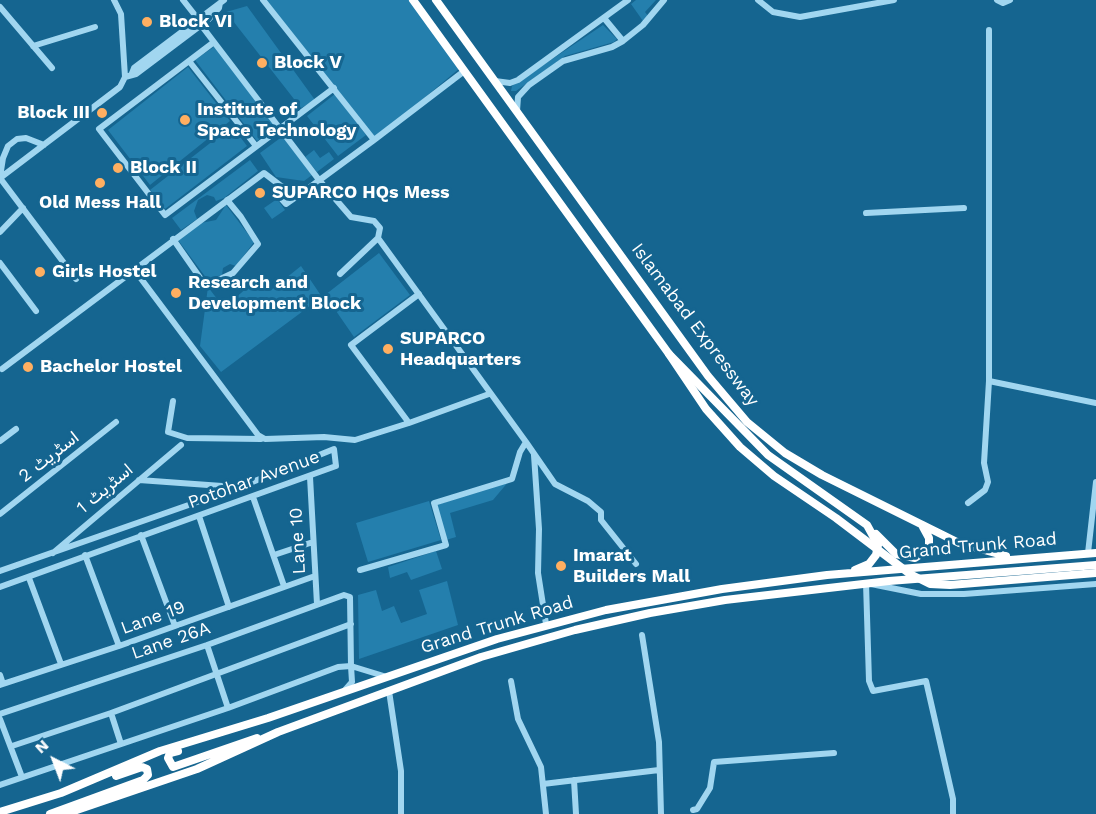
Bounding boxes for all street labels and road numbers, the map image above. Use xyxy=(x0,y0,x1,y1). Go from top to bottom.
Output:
street label: Islamabad Expressway xyxy=(627,239,763,411)
street label: اسٹریٹ 2 xyxy=(15,427,83,487)
street label: Potohar Avenue xyxy=(185,446,323,514)
street label: اسٹریٹ 1 xyxy=(72,459,138,519)
street label: Lane 10 xyxy=(285,507,311,575)
street label: Grand Trunk Road xyxy=(898,528,1058,564)
street label: Grand Trunk Road xyxy=(418,592,576,658)
street label: Lane 19 xyxy=(118,596,188,640)
street label: Lane 26A xyxy=(129,617,213,665)

